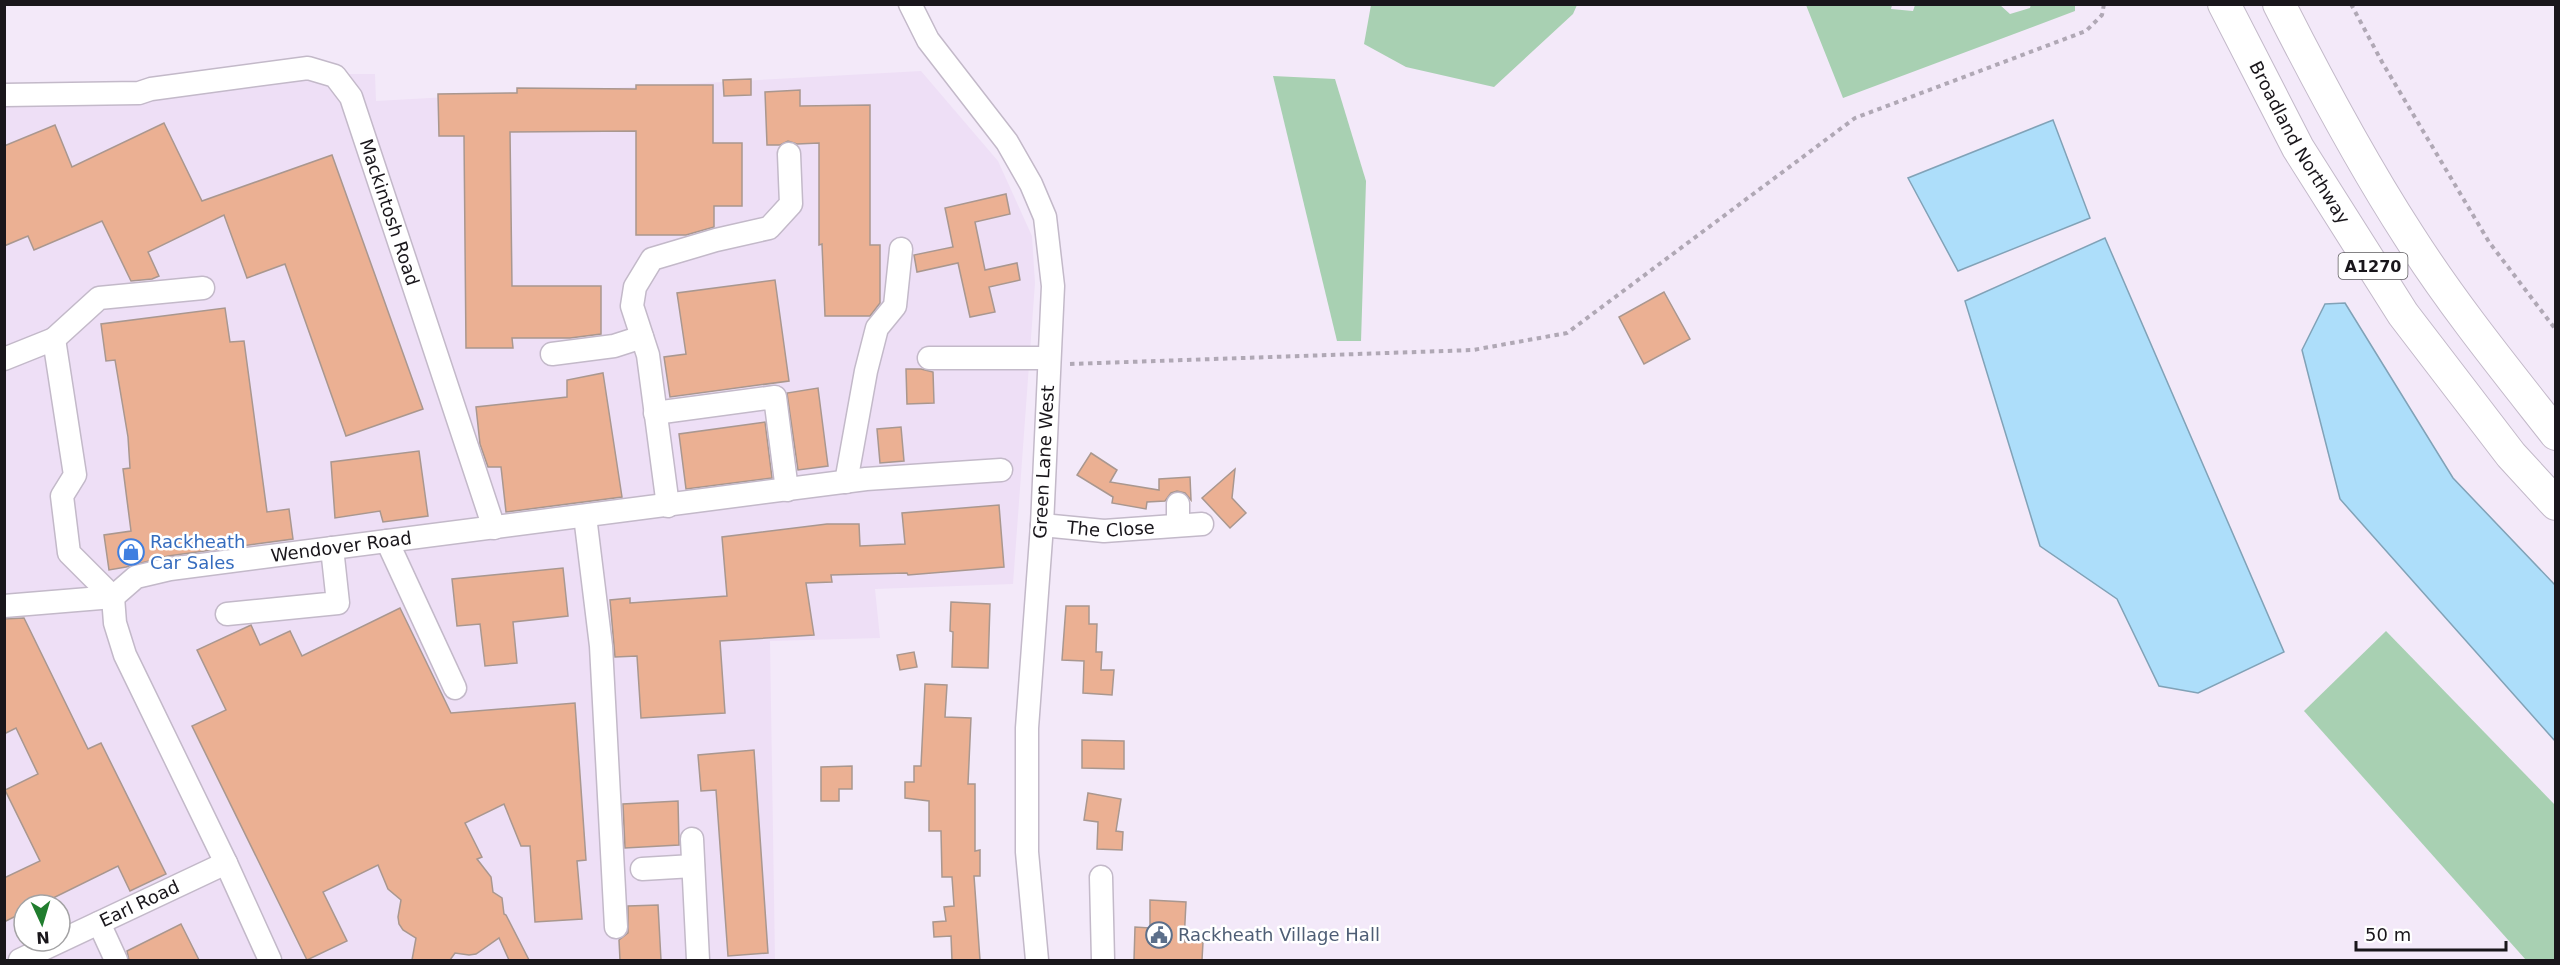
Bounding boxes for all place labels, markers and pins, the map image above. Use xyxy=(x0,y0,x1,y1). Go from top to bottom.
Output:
place label: Rackheath Car Sales xyxy=(150,531,245,573)
shop icon: Rackheath Car Sales xyxy=(116,537,146,567)
public building icon: Rackheath Village Hall xyxy=(1144,920,1174,950)
place label: Rackheath Village Hall xyxy=(1178,924,1380,945)

